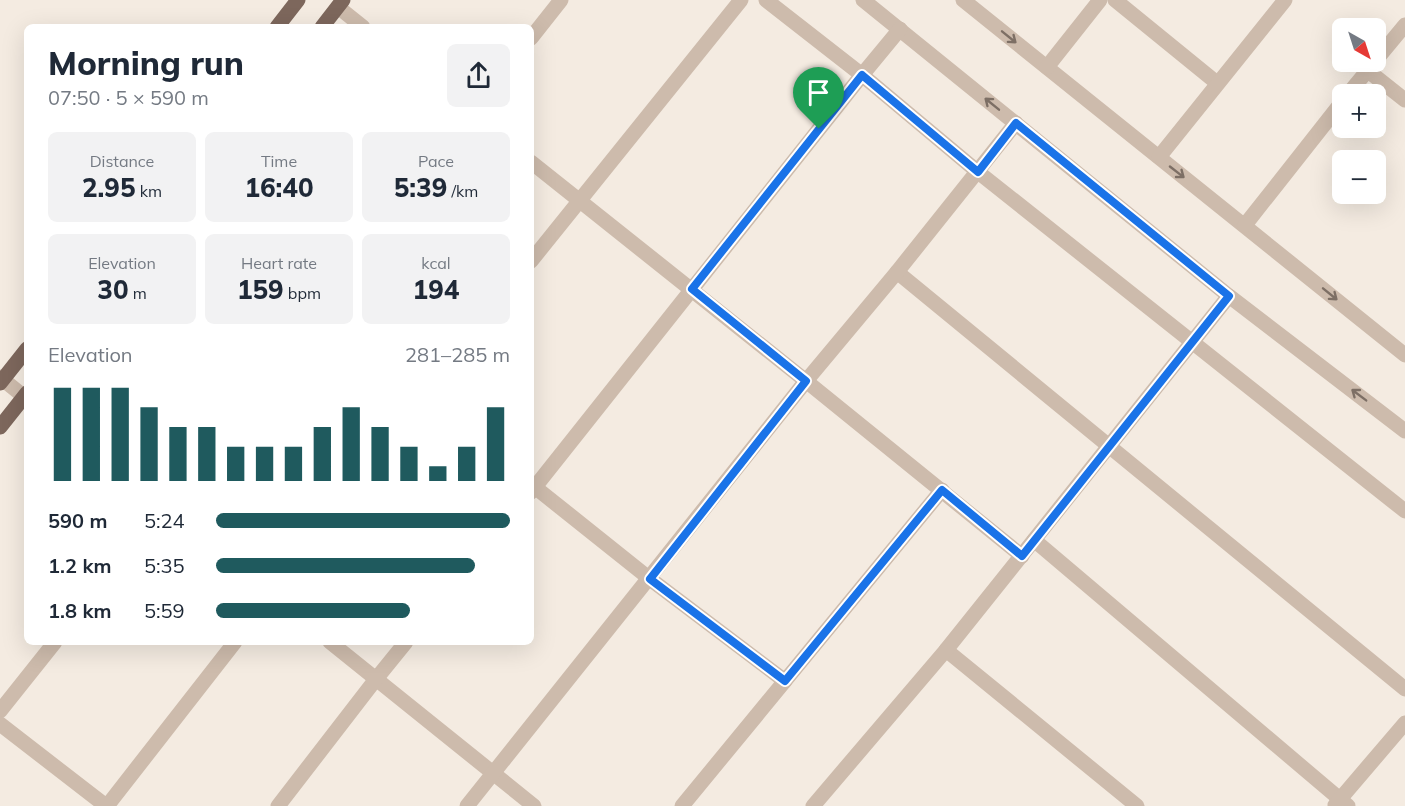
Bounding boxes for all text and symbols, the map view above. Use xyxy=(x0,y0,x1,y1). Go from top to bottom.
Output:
north arrow xyxy=(1332,18,1386,72)
map controls xyxy=(1332,18,1386,204)
one-way arrow xyxy=(1001,30,1017,43)
text: Morning run xyxy=(48,42,244,83)
button: share xyxy=(447,44,510,107)
pin xyxy=(793,67,844,129)
icon: arrive xyxy=(802,76,835,109)
button: + xyxy=(1332,84,1386,138)
text: 07:50 · 5 × 590 m xyxy=(48,85,209,110)
one-way arrow xyxy=(985,98,1001,111)
button: − xyxy=(1332,150,1386,204)
text: Distance xyxy=(90,151,154,171)
text: Time xyxy=(261,151,297,171)
text: Pace xyxy=(418,151,454,171)
one-way arrow xyxy=(1169,165,1185,178)
text: 2.95 xyxy=(82,171,136,204)
text: 16:40 xyxy=(244,171,314,204)
text: 5:39 xyxy=(394,171,447,204)
text: km xyxy=(136,181,162,201)
text: /km xyxy=(447,181,478,201)
text: Elevation xyxy=(88,253,156,273)
text: Heart rate xyxy=(241,253,317,273)
text: kcal xyxy=(421,253,451,273)
text: 30 xyxy=(97,273,128,306)
text: 159 xyxy=(237,273,284,306)
text: 194 xyxy=(413,273,459,306)
text: m xyxy=(128,283,147,303)
text: bpm xyxy=(284,283,321,303)
one-way arrow xyxy=(1321,287,1337,300)
text: Elevation xyxy=(48,342,133,367)
text: 281–285 m xyxy=(405,342,510,367)
one-way arrow xyxy=(1351,389,1367,402)
text: 590 m xyxy=(48,508,107,533)
text: 5:24 xyxy=(144,508,185,533)
text: 1.2 km xyxy=(48,553,111,578)
text: 5:35 xyxy=(144,553,185,578)
text: 1.8 km xyxy=(48,598,111,623)
text: 5:59 xyxy=(144,598,185,623)

